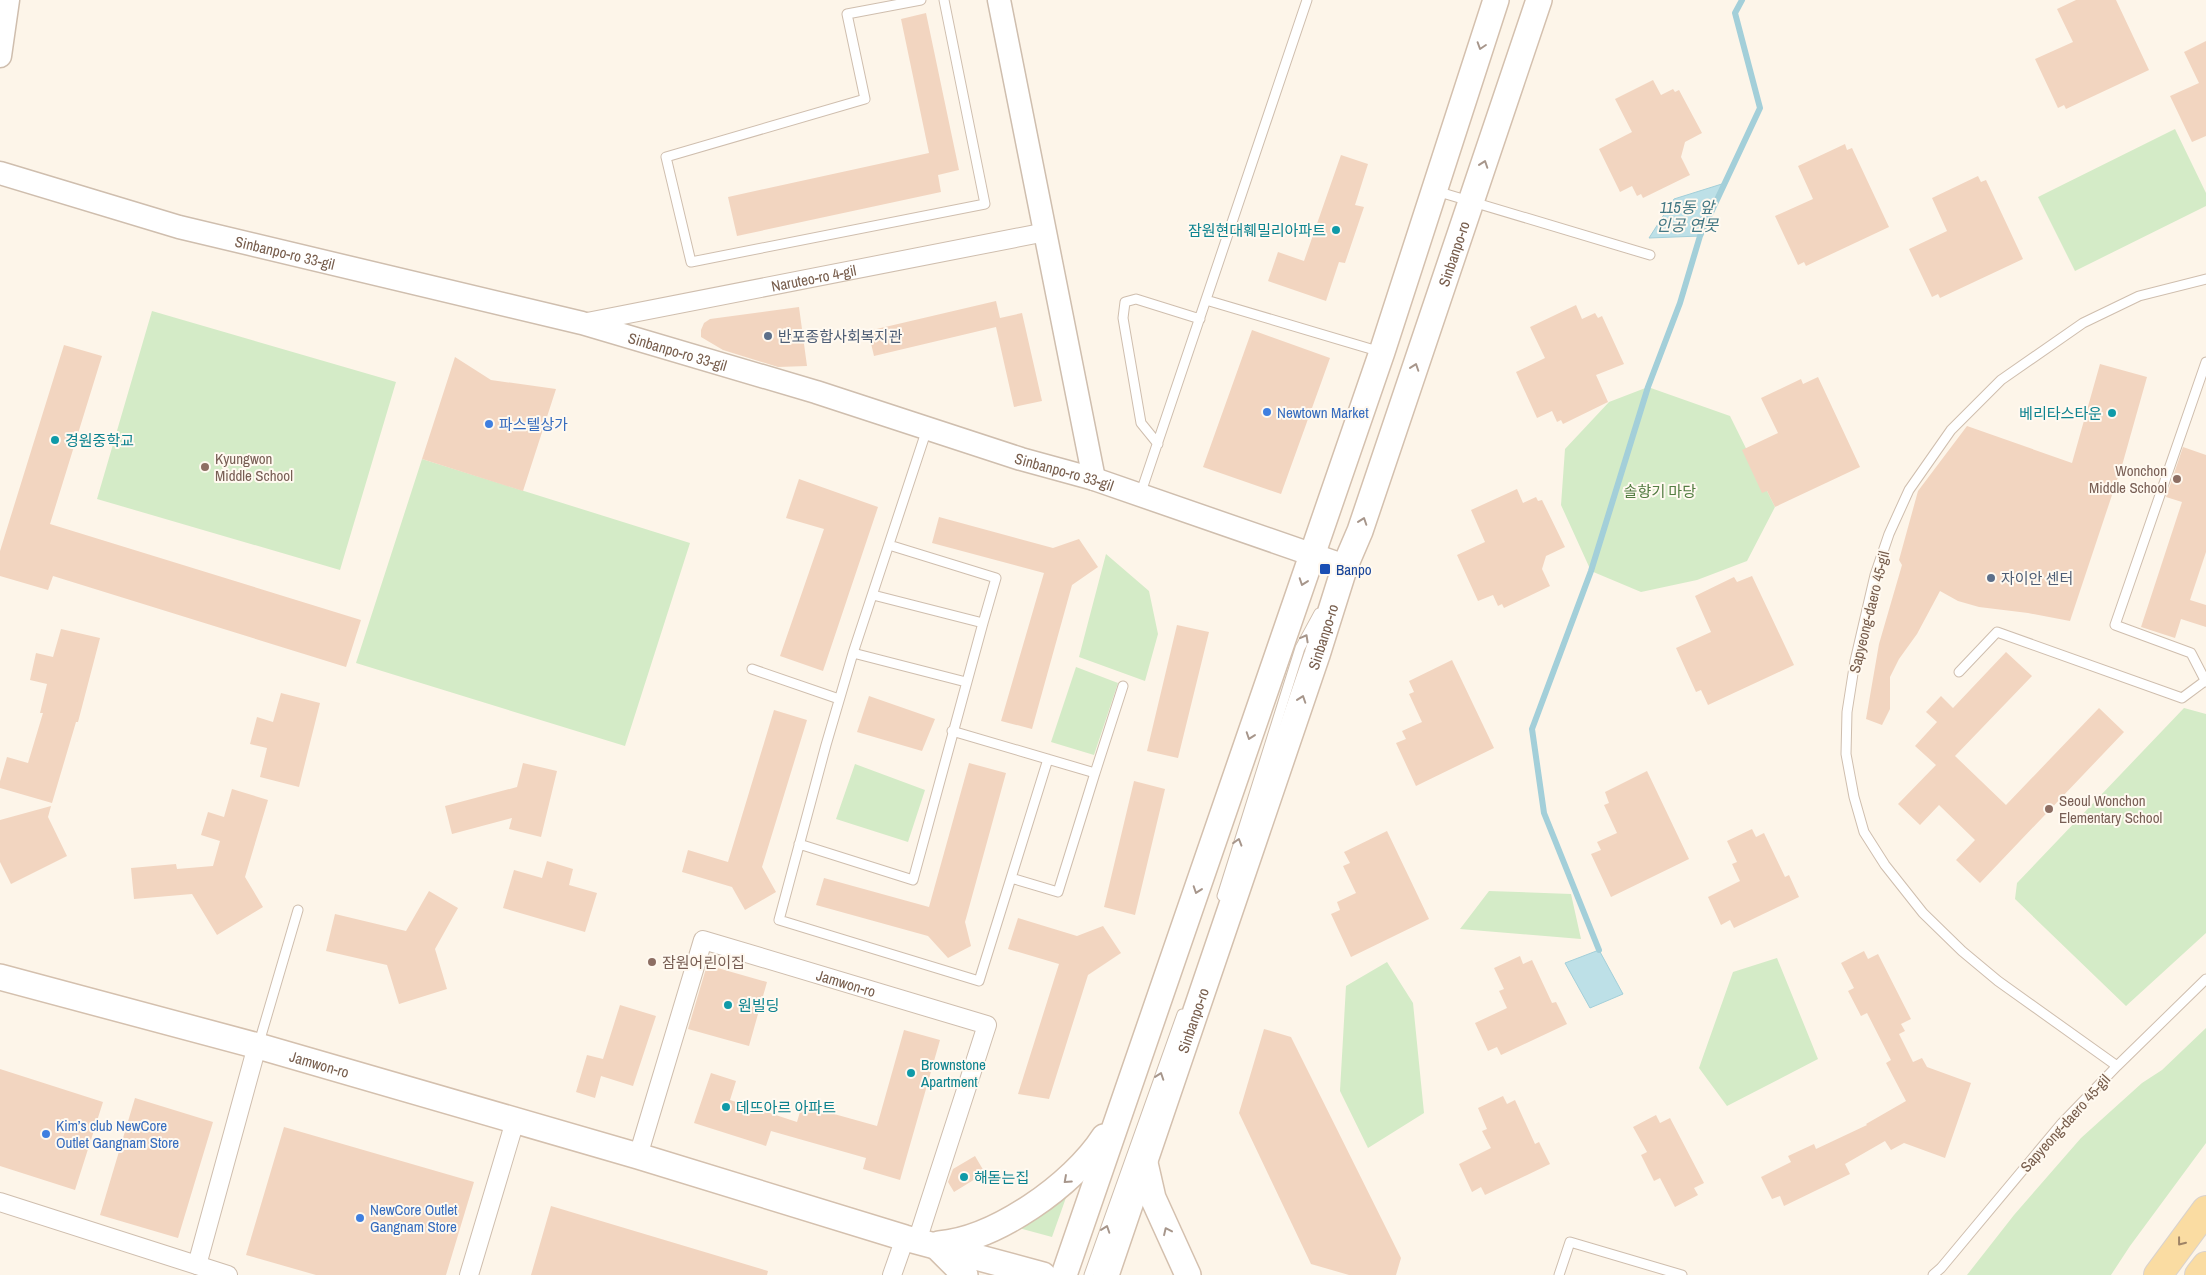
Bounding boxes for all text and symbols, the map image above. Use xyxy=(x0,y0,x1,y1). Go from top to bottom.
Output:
one-way arrow xyxy=(1477,42,1487,50)
one-way arrow xyxy=(1478,160,1488,168)
water label: 115동 앞 인공 연못 xyxy=(1656,196,1720,236)
street label: Sinbanpo-ro xyxy=(1433,218,1474,289)
place label: 잠원현대훼밀리아파트 xyxy=(1188,220,1326,241)
marker: 잠원현대훼밀리아파트 xyxy=(1330,224,1342,236)
street label: Sinbanpo-ro 33-gil xyxy=(233,230,337,274)
street label: Naruteo-ro 4-gil xyxy=(769,259,858,296)
place label: 반포종합사회복지관 xyxy=(778,326,902,347)
street label: Sinbanpo-ro 33-gil xyxy=(626,327,730,376)
marker: 반포종합사회복지관 xyxy=(762,330,774,342)
one-way arrow xyxy=(1409,363,1419,372)
place label: Newtown Market xyxy=(1277,402,1369,423)
place label: 베리타스타운 xyxy=(2019,403,2102,424)
marker: Newtown Market xyxy=(1261,406,1273,418)
marker: 베리타스타운 xyxy=(2106,407,2118,419)
place label: 파스텔상가 xyxy=(499,414,568,435)
marker: 파스텔상가 xyxy=(483,418,495,430)
place label: 경원중학교 xyxy=(65,430,134,451)
marker: 경원중학교 xyxy=(49,434,61,446)
street label: Sinbanpo-ro 33-gil xyxy=(1012,447,1117,496)
place label: Kyungwon Middle School xyxy=(215,448,293,486)
place label: Wonchon Middle School xyxy=(2089,460,2167,498)
marker: Kyungwon Middle School xyxy=(199,461,211,473)
marker: Wonchon Middle School xyxy=(2171,473,2183,485)
park label: 솔향기 마당 xyxy=(1624,481,1696,502)
one-way arrow xyxy=(1357,517,1367,526)
street label: Sapyeong-daero 45-gil xyxy=(1844,549,1894,675)
place label: Banpo xyxy=(1336,559,1372,580)
marker: Banpo xyxy=(1318,562,1332,576)
place label: 자이안 센터 xyxy=(2001,568,2073,589)
marker: 자이안 센터 xyxy=(1985,572,1997,584)
one-way arrow xyxy=(1299,578,1309,586)
street label: Sinbanpo-ro xyxy=(1302,601,1343,672)
one-way arrow xyxy=(1299,635,1309,644)
one-way arrow xyxy=(1297,695,1307,703)
one-way arrow xyxy=(1246,731,1256,740)
place label: Seoul Wonchon Elementary School xyxy=(2059,790,2162,828)
marker: Seoul Wonchon Elementary School xyxy=(2043,803,2055,815)
one-way arrow xyxy=(1233,839,1243,847)
one-way arrow xyxy=(1193,885,1203,893)
place label: 잠원어린이집 xyxy=(662,952,745,973)
marker: 잠원어린이집 xyxy=(646,956,658,968)
street label: Jamwon-ro xyxy=(814,964,878,1002)
street label: Sinbanpo-ro xyxy=(1172,985,1214,1056)
place label: 원빌딩 xyxy=(738,995,779,1016)
marker: 원빌딩 xyxy=(722,999,734,1011)
street label: Jamwon-ro xyxy=(287,1045,352,1082)
place label: Brownstone Apartment xyxy=(920,1054,986,1092)
marker: Brownstone Apartment xyxy=(905,1067,917,1079)
street label: Sapyeong-daero 45-gil xyxy=(2015,1069,2115,1177)
one-way arrow xyxy=(1154,1072,1164,1081)
place label: 데뜨아르 아파트 xyxy=(736,1097,836,1118)
marker: 데뜨아르 아파트 xyxy=(720,1101,732,1113)
place label: Kim’s club NewCore Outlet Gangnam Store xyxy=(56,1115,179,1153)
marker: Kim’s club NewCore Outlet Gangnam Store xyxy=(40,1128,52,1140)
place label: 해돋는집 xyxy=(974,1167,1029,1188)
marker: 해돋는집 xyxy=(958,1171,970,1183)
one-way arrow xyxy=(1064,1174,1073,1183)
place label: NewCore Outlet Gangnam Store xyxy=(370,1199,458,1237)
marker: NewCore Outlet Gangnam Store xyxy=(354,1212,366,1224)
one-way arrow xyxy=(1100,1225,1110,1234)
one-way arrow xyxy=(1163,1227,1174,1236)
one-way arrow xyxy=(2179,1236,2187,1245)

